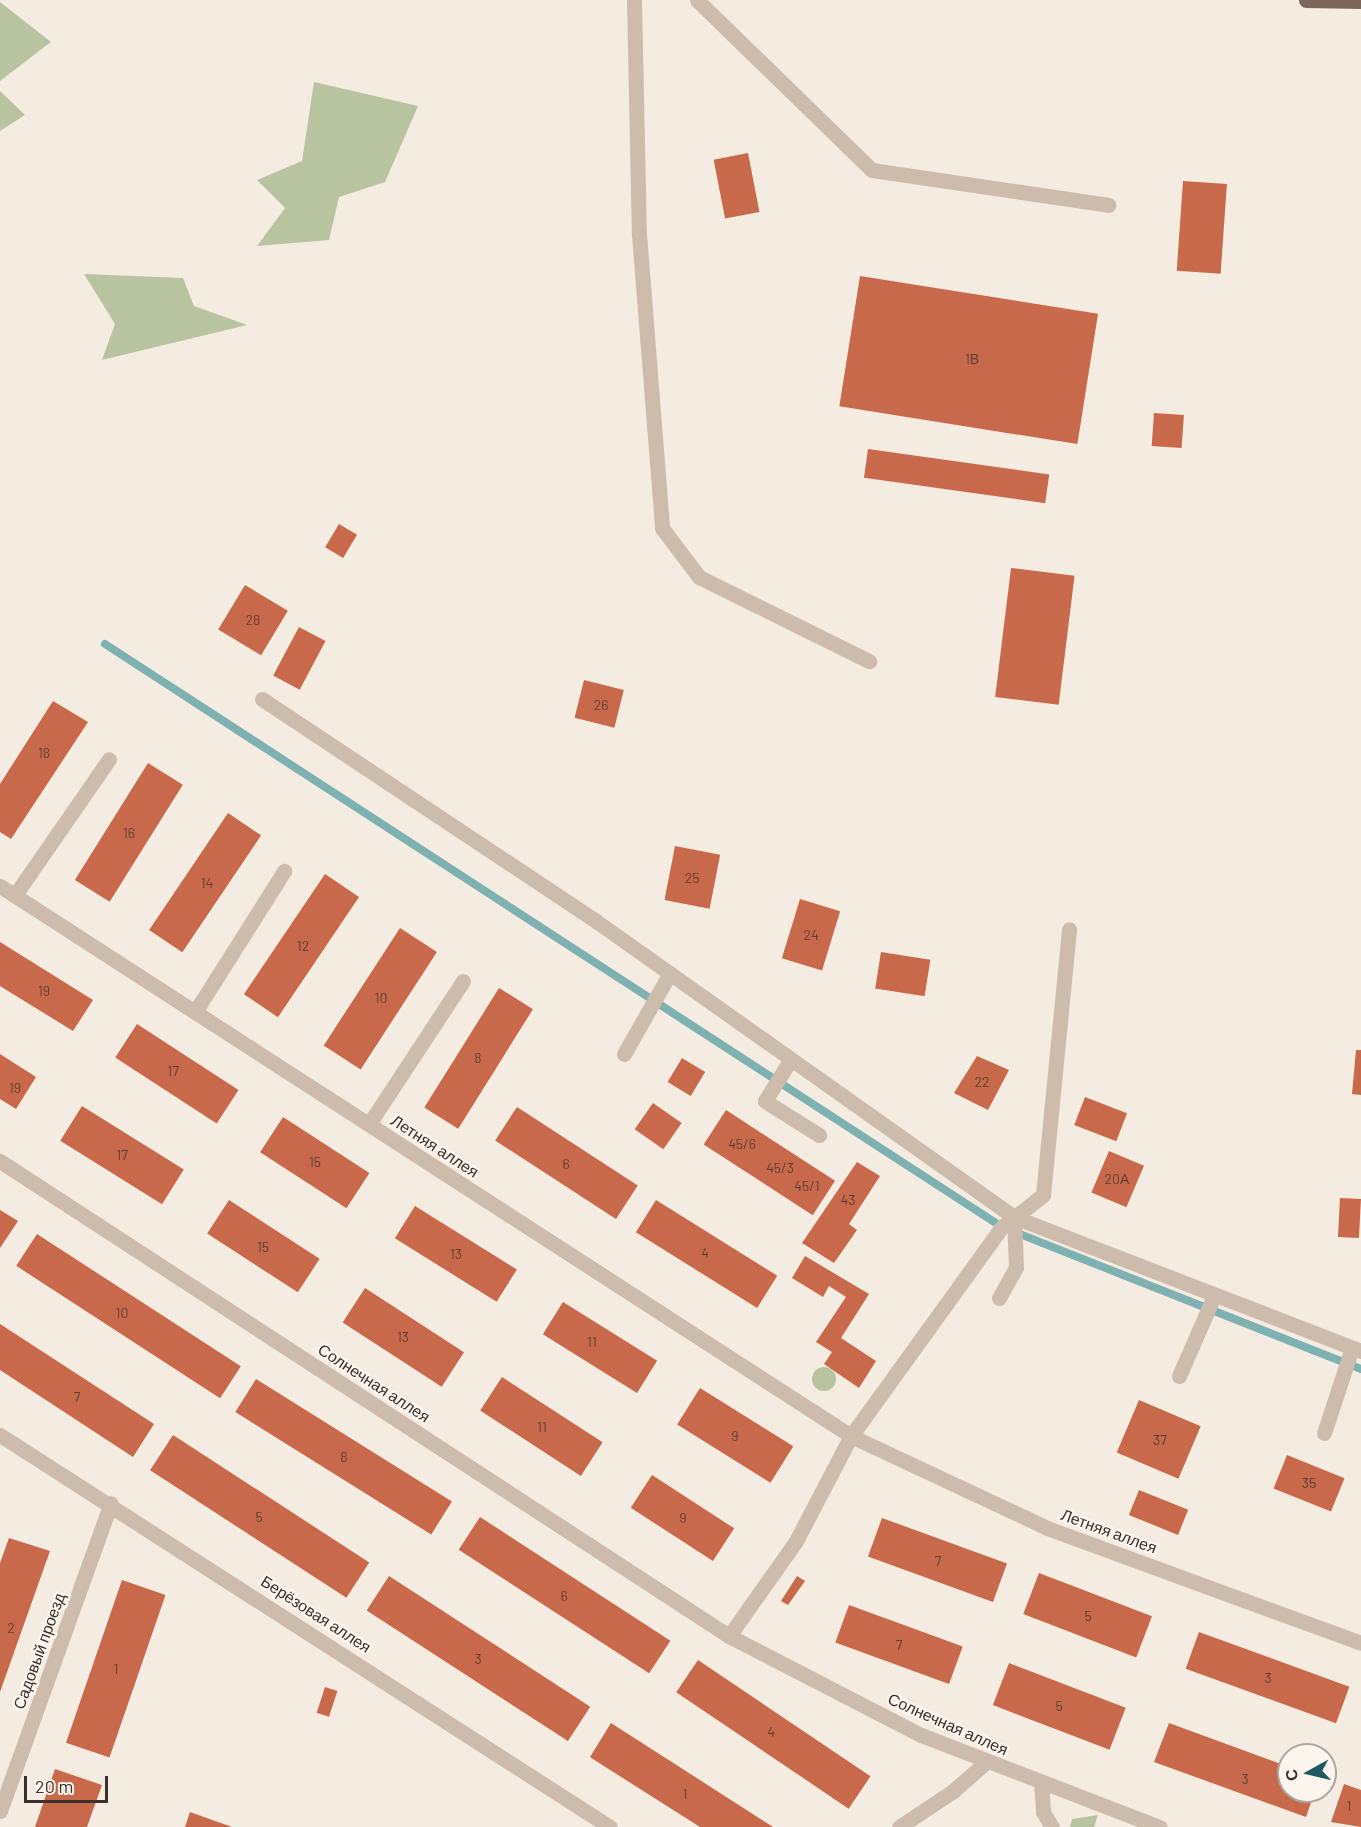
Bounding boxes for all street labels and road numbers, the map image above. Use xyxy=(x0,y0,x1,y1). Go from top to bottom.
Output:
street label: Летняя аллея xyxy=(388,1111,482,1181)
street label: Солнечная аллея xyxy=(314,1340,434,1426)
street label: Летняя аллея xyxy=(1058,1505,1160,1557)
street label: Берёзовая аллея xyxy=(257,1571,375,1657)
street label: Садовый проезд xyxy=(9,1590,69,1712)
street label: Солнечная аллея xyxy=(885,1689,1011,1759)

